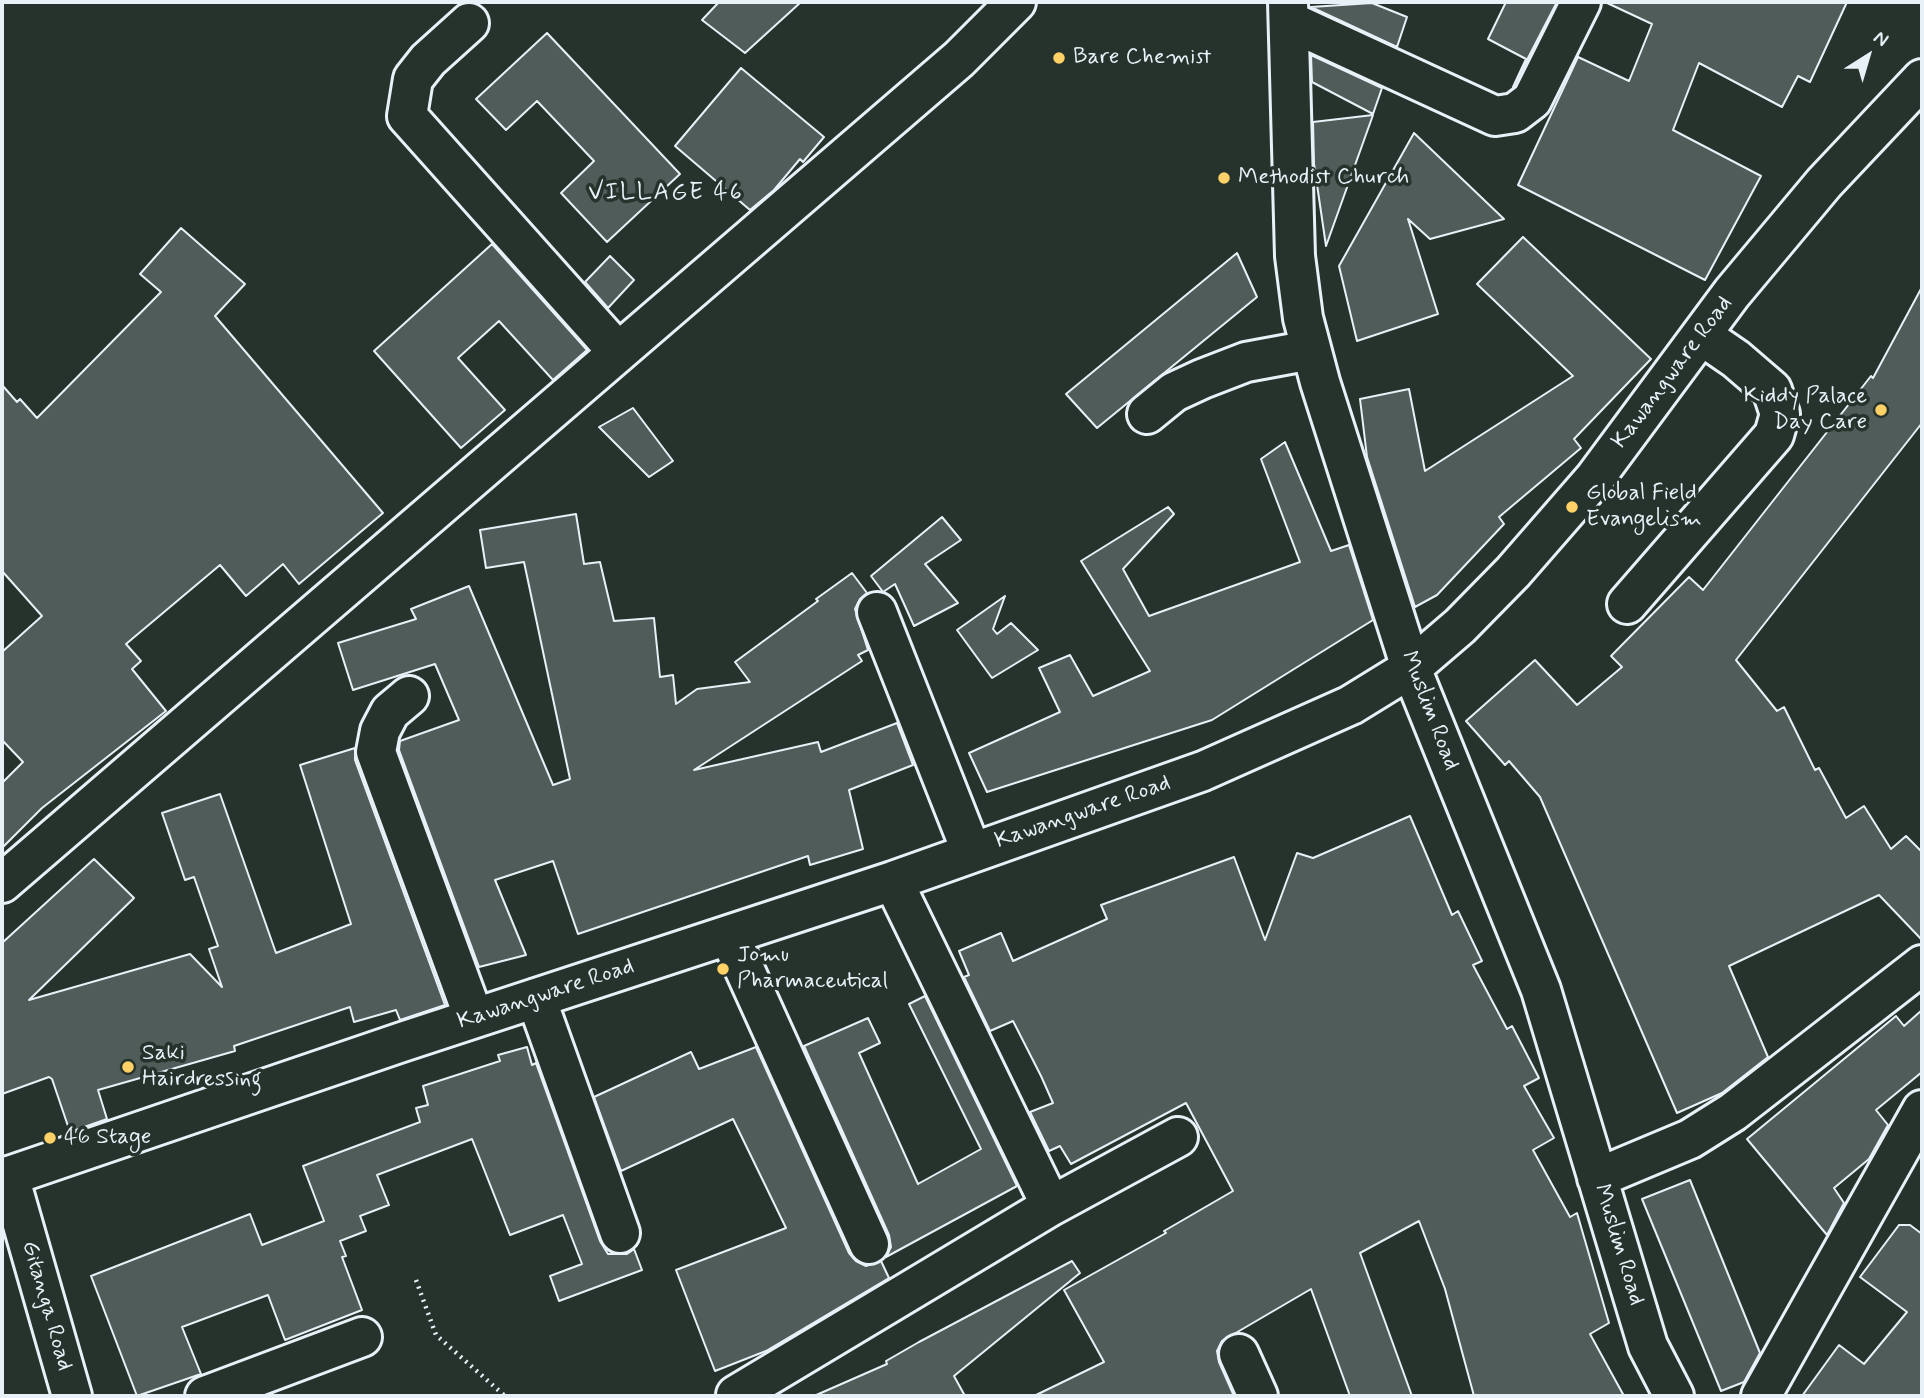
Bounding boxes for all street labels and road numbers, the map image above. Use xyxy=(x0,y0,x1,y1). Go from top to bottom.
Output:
street label: Kawangware Road xyxy=(1607,291,1739,455)
street label: Muslim Road xyxy=(1394,648,1464,774)
street label: Kawangware Road xyxy=(992,770,1174,856)
street label: Kawangware Road xyxy=(454,953,638,1037)
street label: Muslim Road xyxy=(1586,1181,1650,1309)
street label: Gitanga Road xyxy=(14,1238,78,1374)

